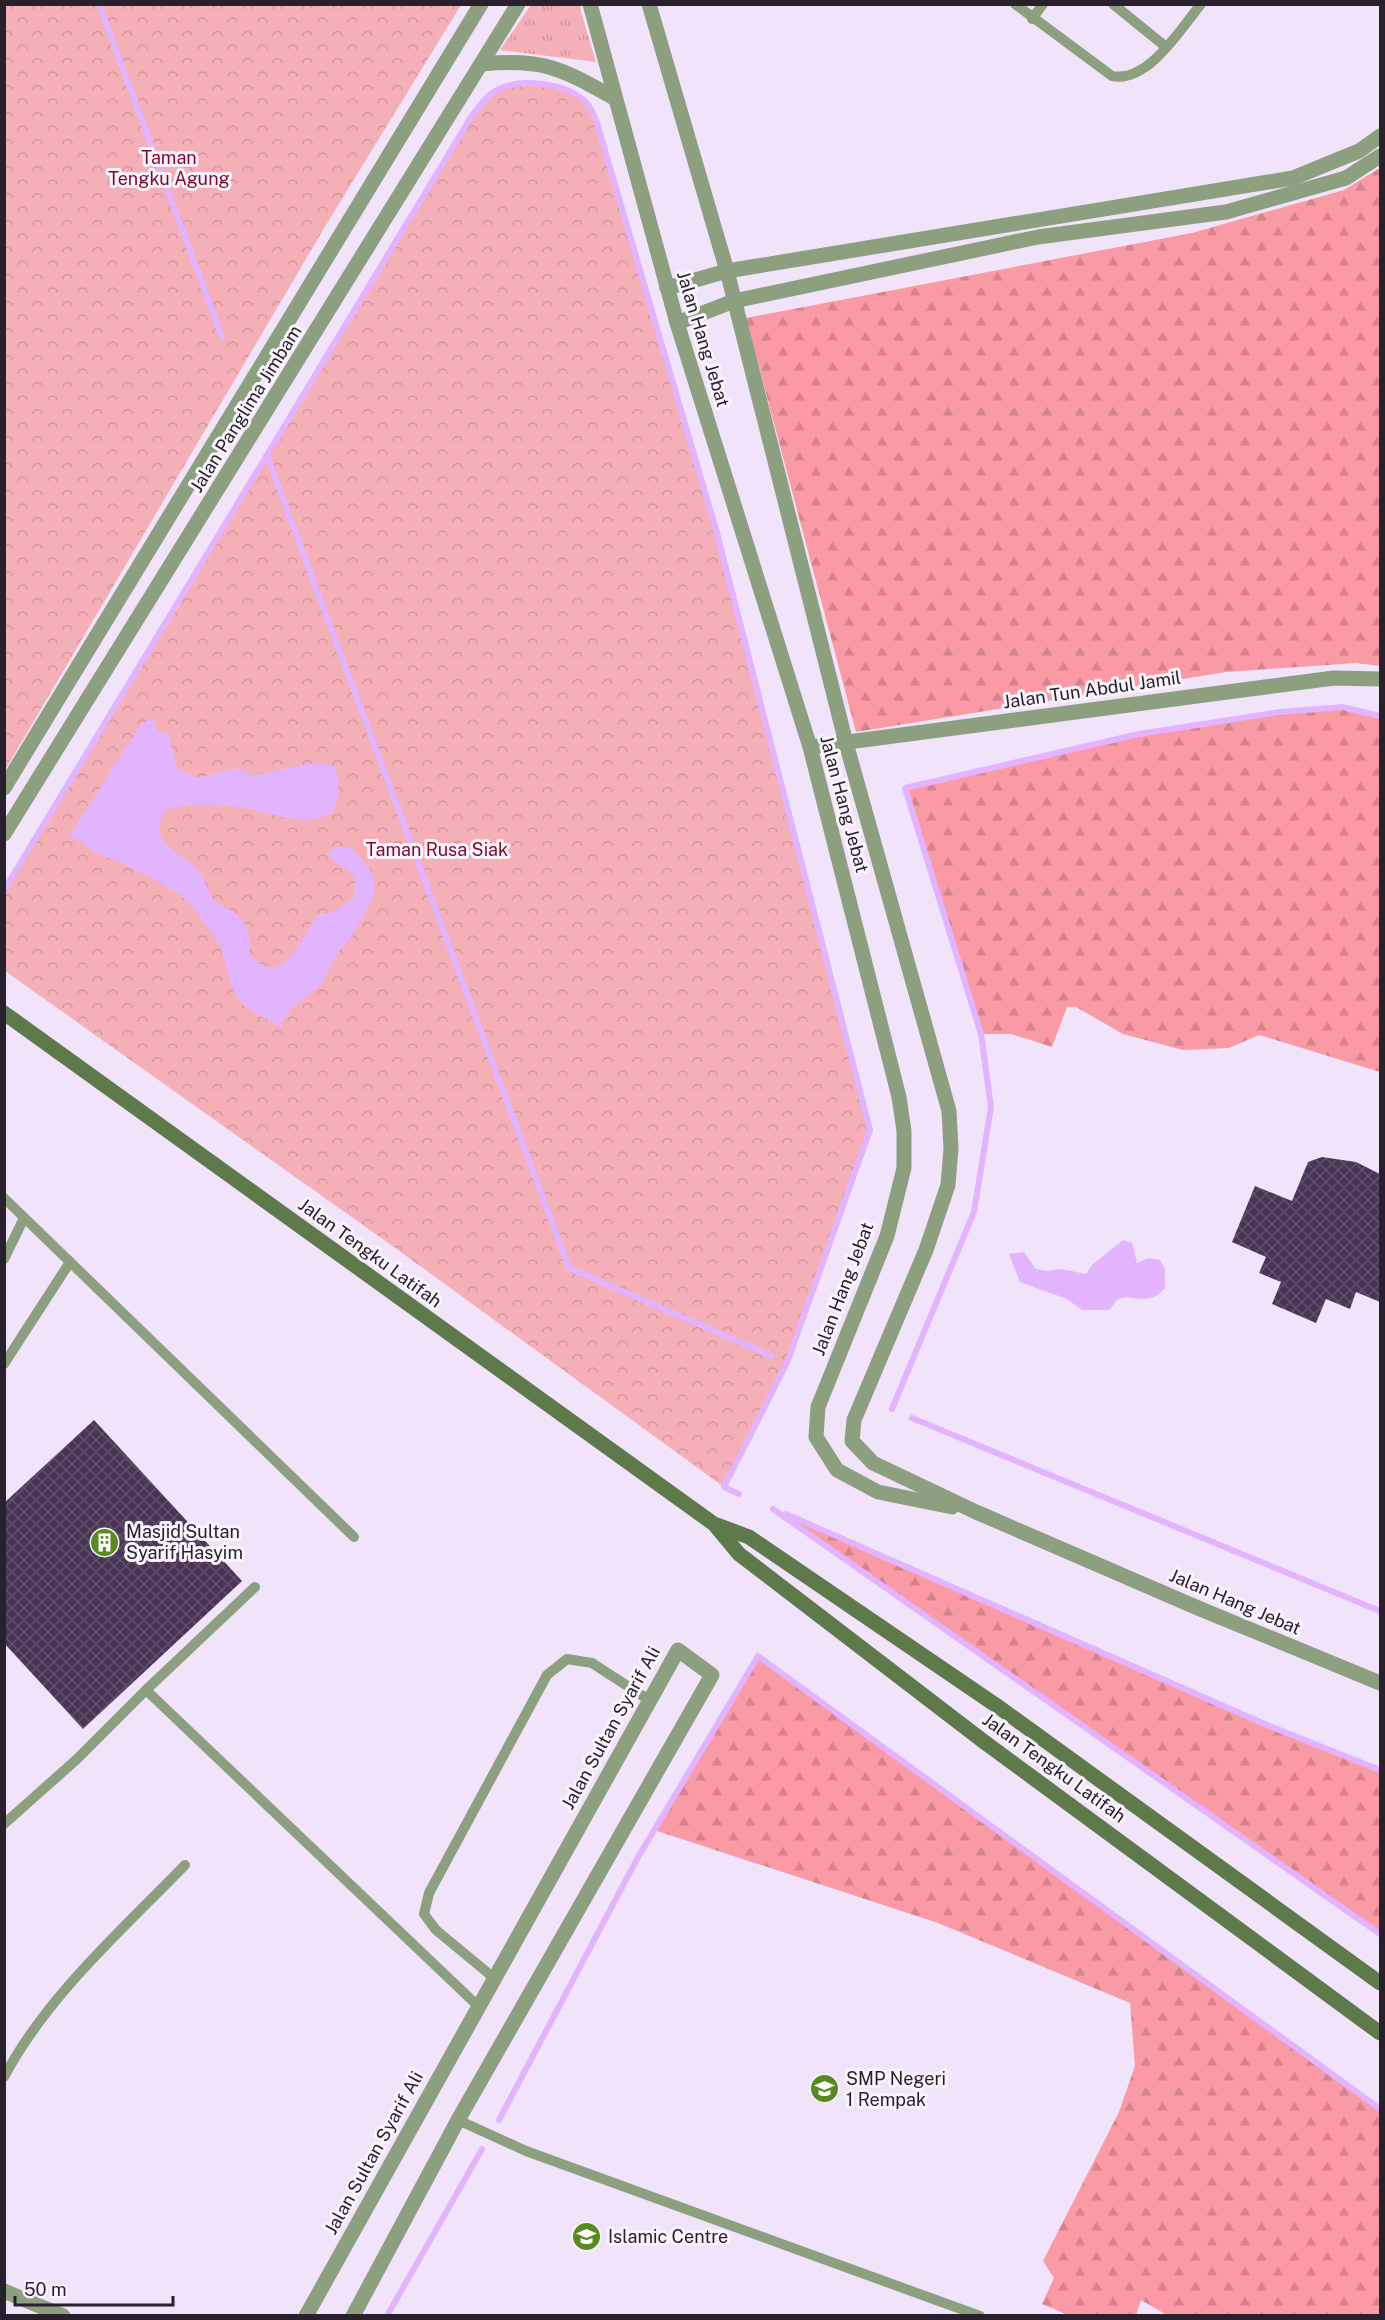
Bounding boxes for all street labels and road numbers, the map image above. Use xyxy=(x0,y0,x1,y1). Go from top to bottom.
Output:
street label: Jalan Hang Jebat xyxy=(673,268,734,409)
street label: Jalan Panglima Jimbam xyxy=(186,321,306,496)
street label: Jalan Tun Abdul Jamil xyxy=(1002,667,1182,712)
street label: Jalan Hang Jebat xyxy=(816,733,873,875)
street label: Jalan Tengku Latifah xyxy=(295,1194,446,1312)
street label: Jalan Hang Jebat xyxy=(807,1219,878,1358)
street label: Jalan Hang Jebat xyxy=(1166,1564,1304,1639)
street label: Jalan Sultan Syarif Ali xyxy=(557,1643,664,1813)
street label: Jalan Tengku Latifah xyxy=(979,1709,1130,1827)
street label: Jalan Sultan Syarif Ali xyxy=(320,2068,427,2238)

